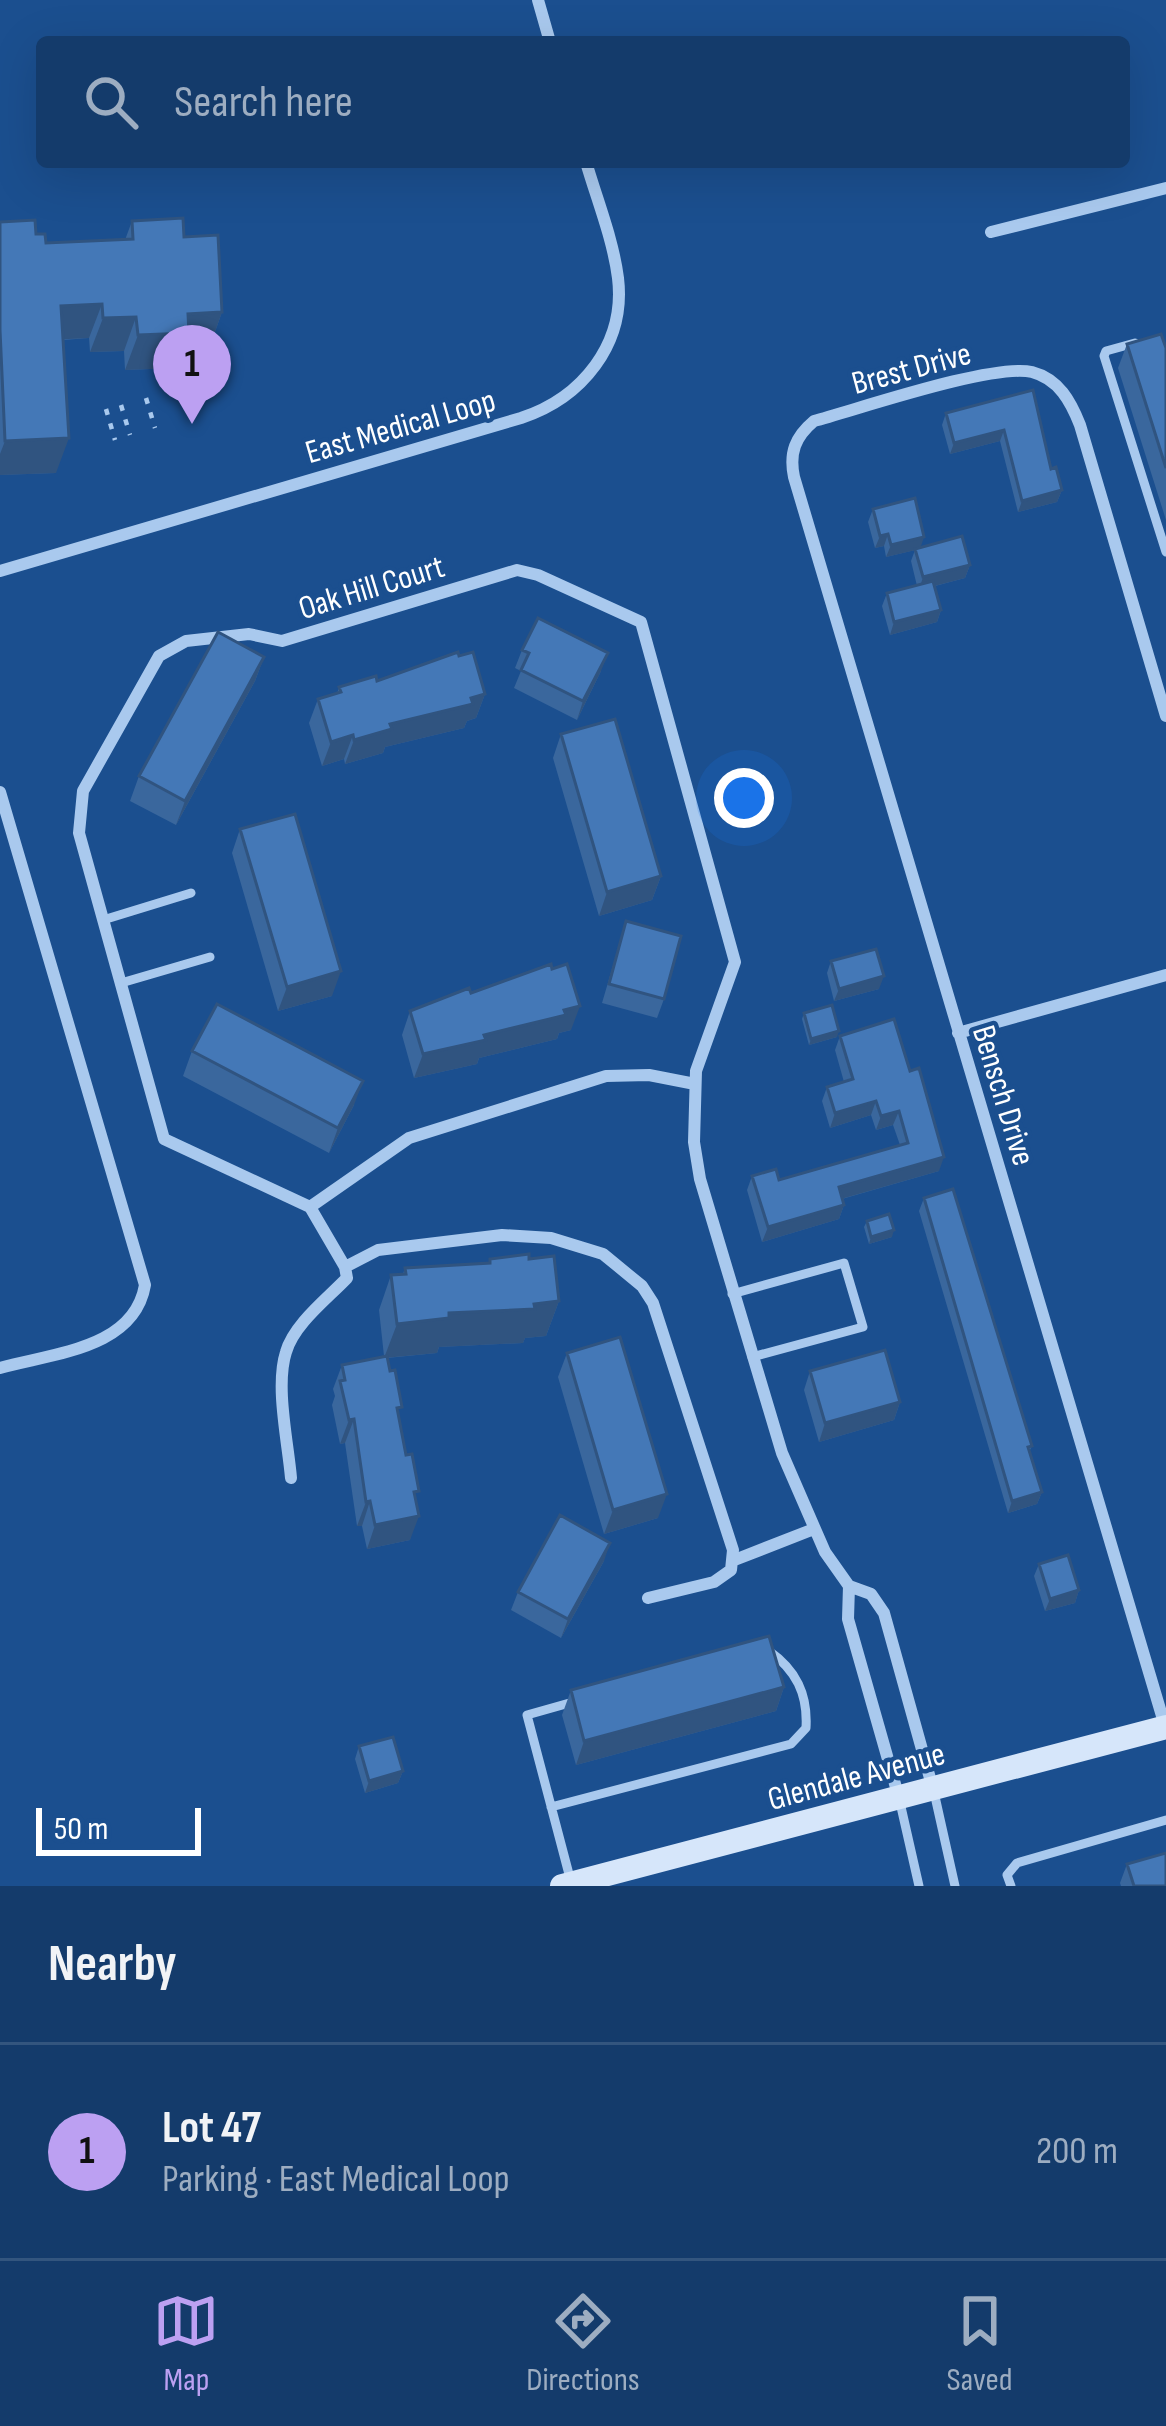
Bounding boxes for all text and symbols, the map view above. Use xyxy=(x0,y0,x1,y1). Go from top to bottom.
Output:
search box xyxy=(36,36,1130,168)
icon: search xyxy=(78,69,144,135)
text: Search here xyxy=(174,75,353,130)
pin: 1 xyxy=(153,325,231,424)
street label: Brest Drive xyxy=(848,334,975,404)
street label: East Medical Loop xyxy=(301,381,500,473)
street label: Oak Hill Court xyxy=(294,547,449,629)
your location xyxy=(714,768,774,828)
street label: Bensch Drive xyxy=(963,1021,1043,1170)
street label: Glendale Avenue xyxy=(764,1734,950,1820)
scale bar xyxy=(36,1802,201,1855)
text: 50 m xyxy=(54,1809,108,1849)
text: Nearby xyxy=(48,1934,177,1995)
text: Lot 47 xyxy=(162,2101,261,2156)
text: 1 xyxy=(79,2128,95,2175)
text: 200 m xyxy=(1036,2128,1118,2175)
text: Parking · East Medical Loop xyxy=(162,2156,510,2203)
tab: Map xyxy=(153,2288,219,2400)
tab: Directions xyxy=(526,2288,640,2400)
tab: Saved xyxy=(946,2288,1013,2400)

